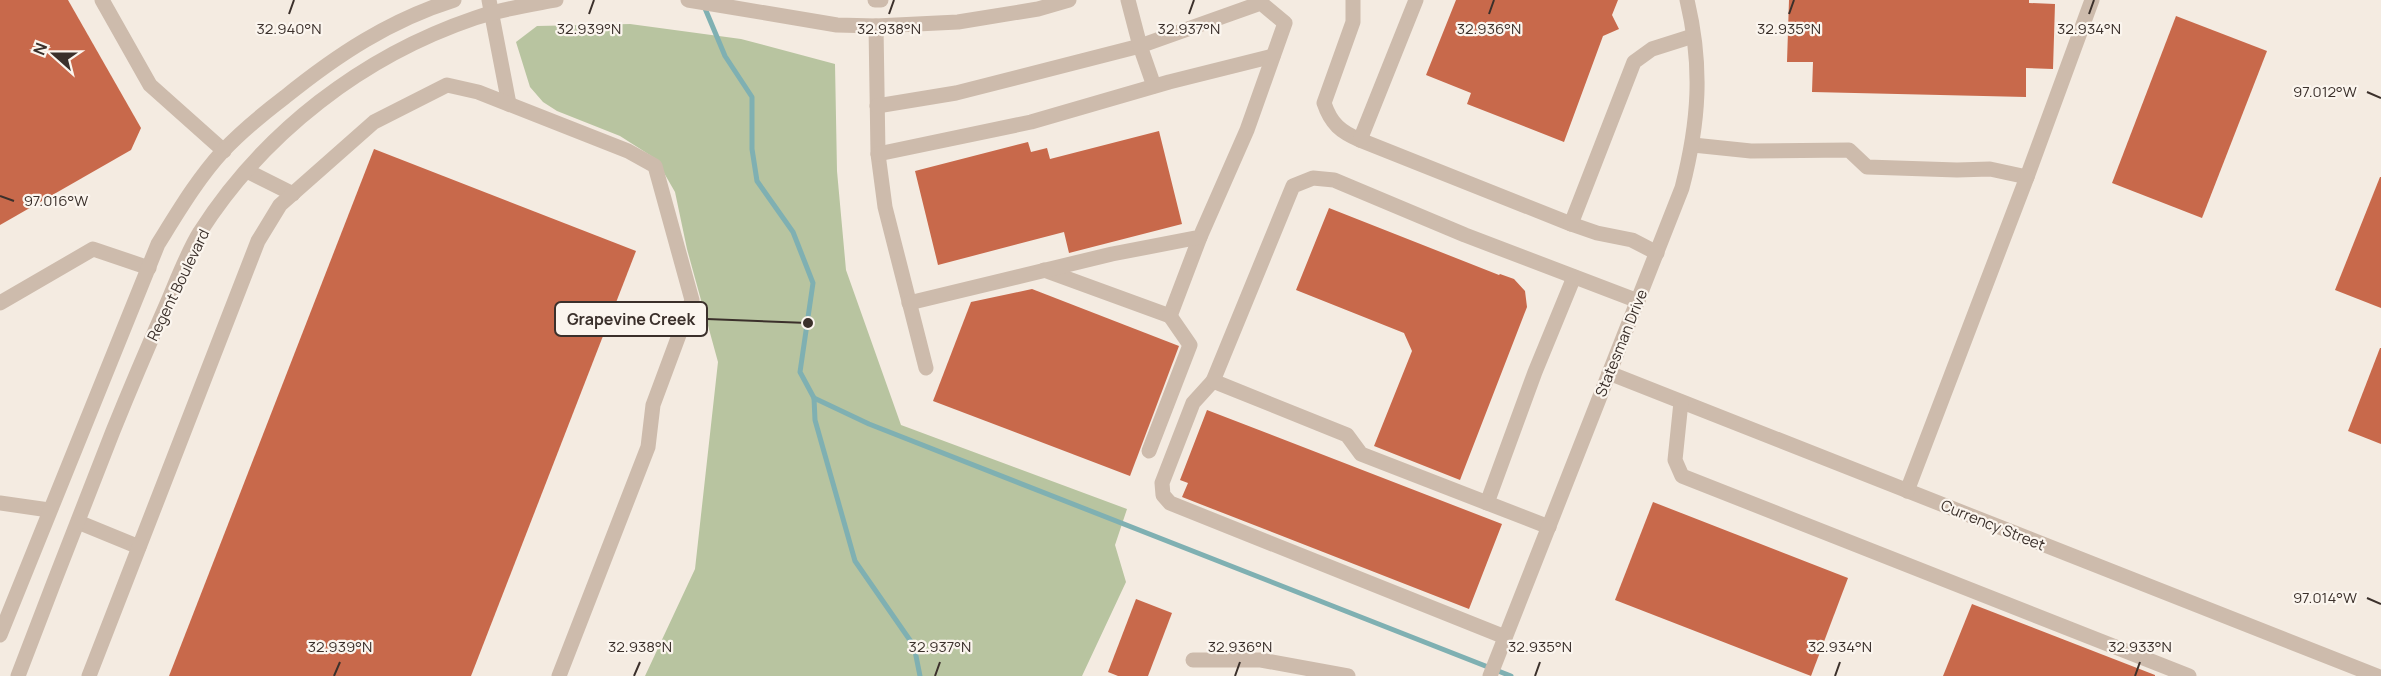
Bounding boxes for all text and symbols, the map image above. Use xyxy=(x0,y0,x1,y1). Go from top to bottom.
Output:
text: 32.940°N xyxy=(257,18,321,39)
text: 32.939°N xyxy=(557,18,621,39)
text: 32.938°N xyxy=(857,18,921,39)
text: 32.937°N xyxy=(1158,18,1220,39)
text: 32.936°N xyxy=(1457,18,1521,39)
text: 32.935°N xyxy=(1757,18,1821,39)
text: 32.934°N xyxy=(2057,18,2121,39)
north arrow xyxy=(24,24,84,84)
text: N xyxy=(28,39,52,58)
text: 97.012°W xyxy=(2293,81,2357,102)
text: 97.016°W xyxy=(24,190,88,211)
street label: Regent Boulevard xyxy=(142,225,214,345)
street label: Statesman Drive xyxy=(1590,286,1652,400)
callout: Grapevine Creek xyxy=(555,302,707,336)
text: Grapevine Creek xyxy=(567,308,696,330)
street label: Currency Street xyxy=(1938,495,2048,555)
text: 97.014°W xyxy=(2293,587,2357,608)
text: 32.939°N xyxy=(308,636,372,657)
text: 32.938°N xyxy=(608,636,672,657)
text: 32.937°N xyxy=(909,636,971,657)
text: 32.936°N xyxy=(1208,636,1272,657)
text: 32.935°N xyxy=(1508,636,1572,657)
text: 32.934°N xyxy=(1808,636,1872,657)
text: 32.933°N xyxy=(2108,636,2172,657)

